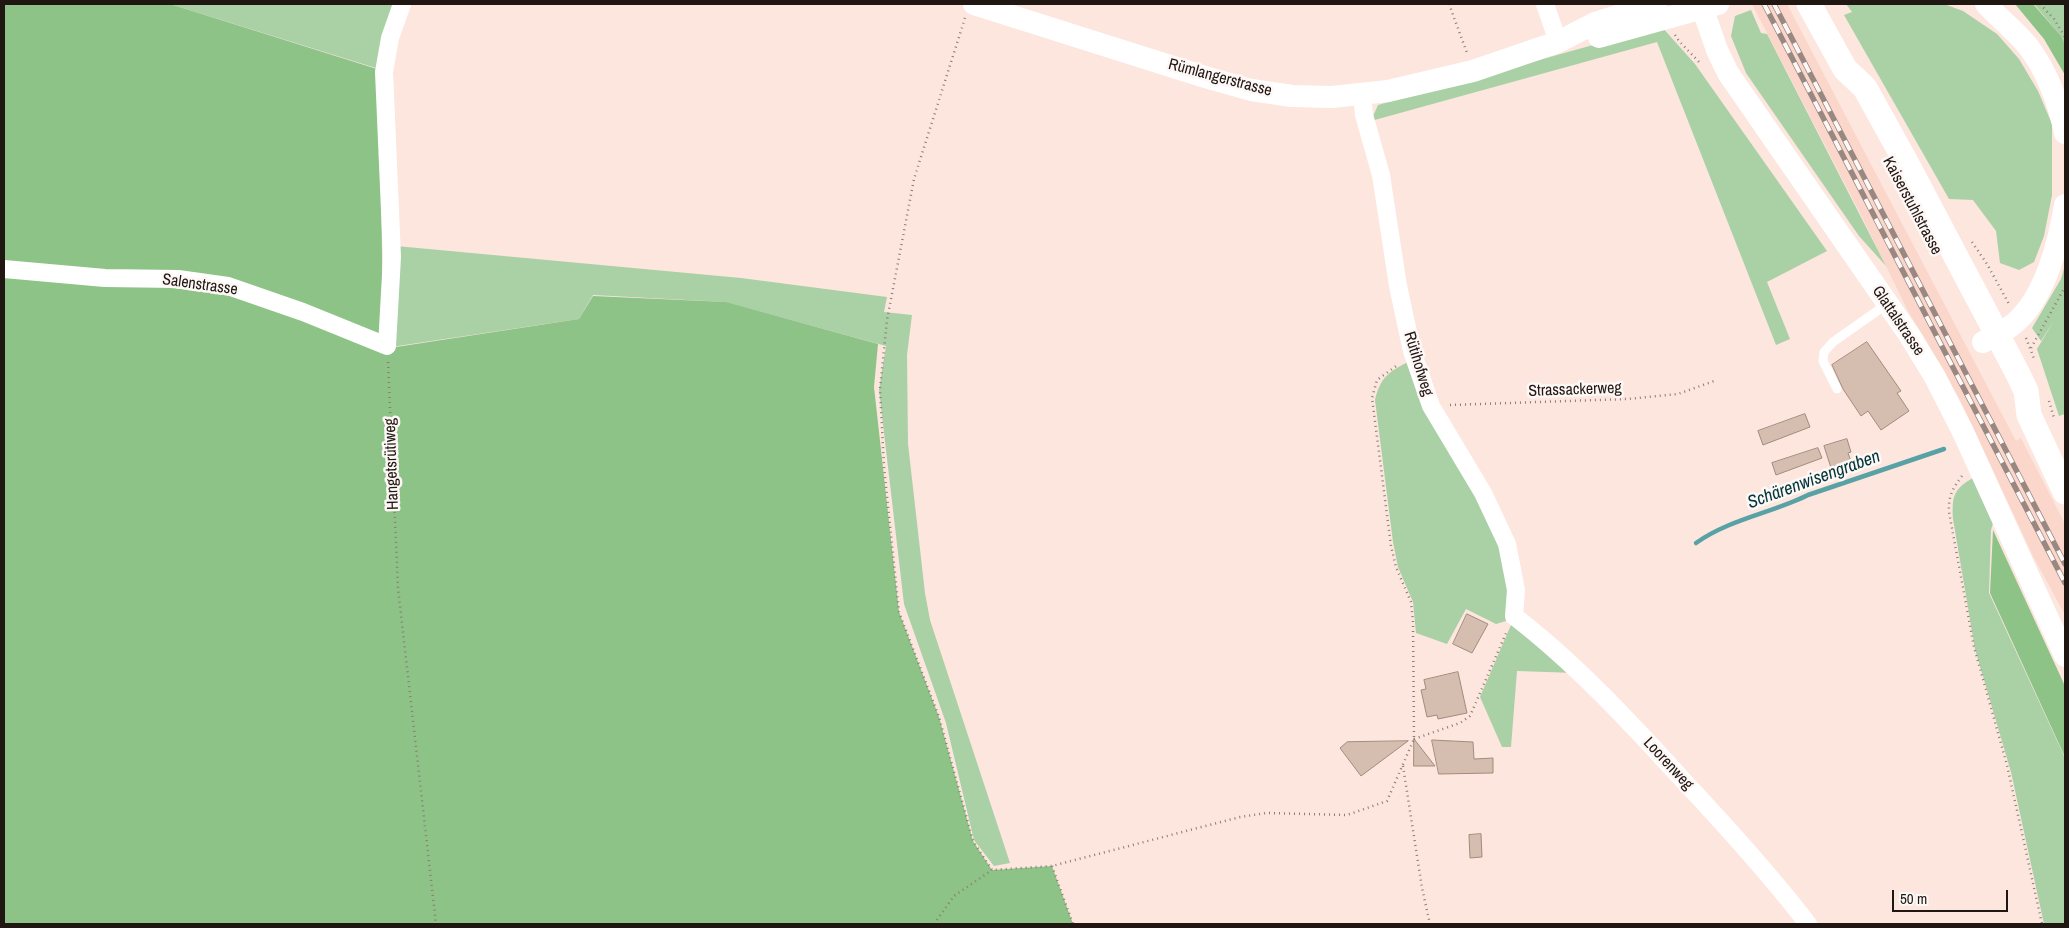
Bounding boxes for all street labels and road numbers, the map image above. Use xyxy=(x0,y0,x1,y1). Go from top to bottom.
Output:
street label: Rümlangerstrasse xyxy=(1166,55,1274,101)
street label: Kaiserstuhlstrasse xyxy=(1878,154,1946,258)
street label: Salenstrasse xyxy=(161,270,239,300)
street label: Glattalstrasse xyxy=(1868,282,1928,360)
street label: Rütihofweg xyxy=(1399,329,1437,399)
street label: Strassackerweg xyxy=(1528,379,1622,401)
street label: Hangetsrütiweg xyxy=(381,418,403,510)
street label: Loorenweg xyxy=(1639,734,1697,794)

